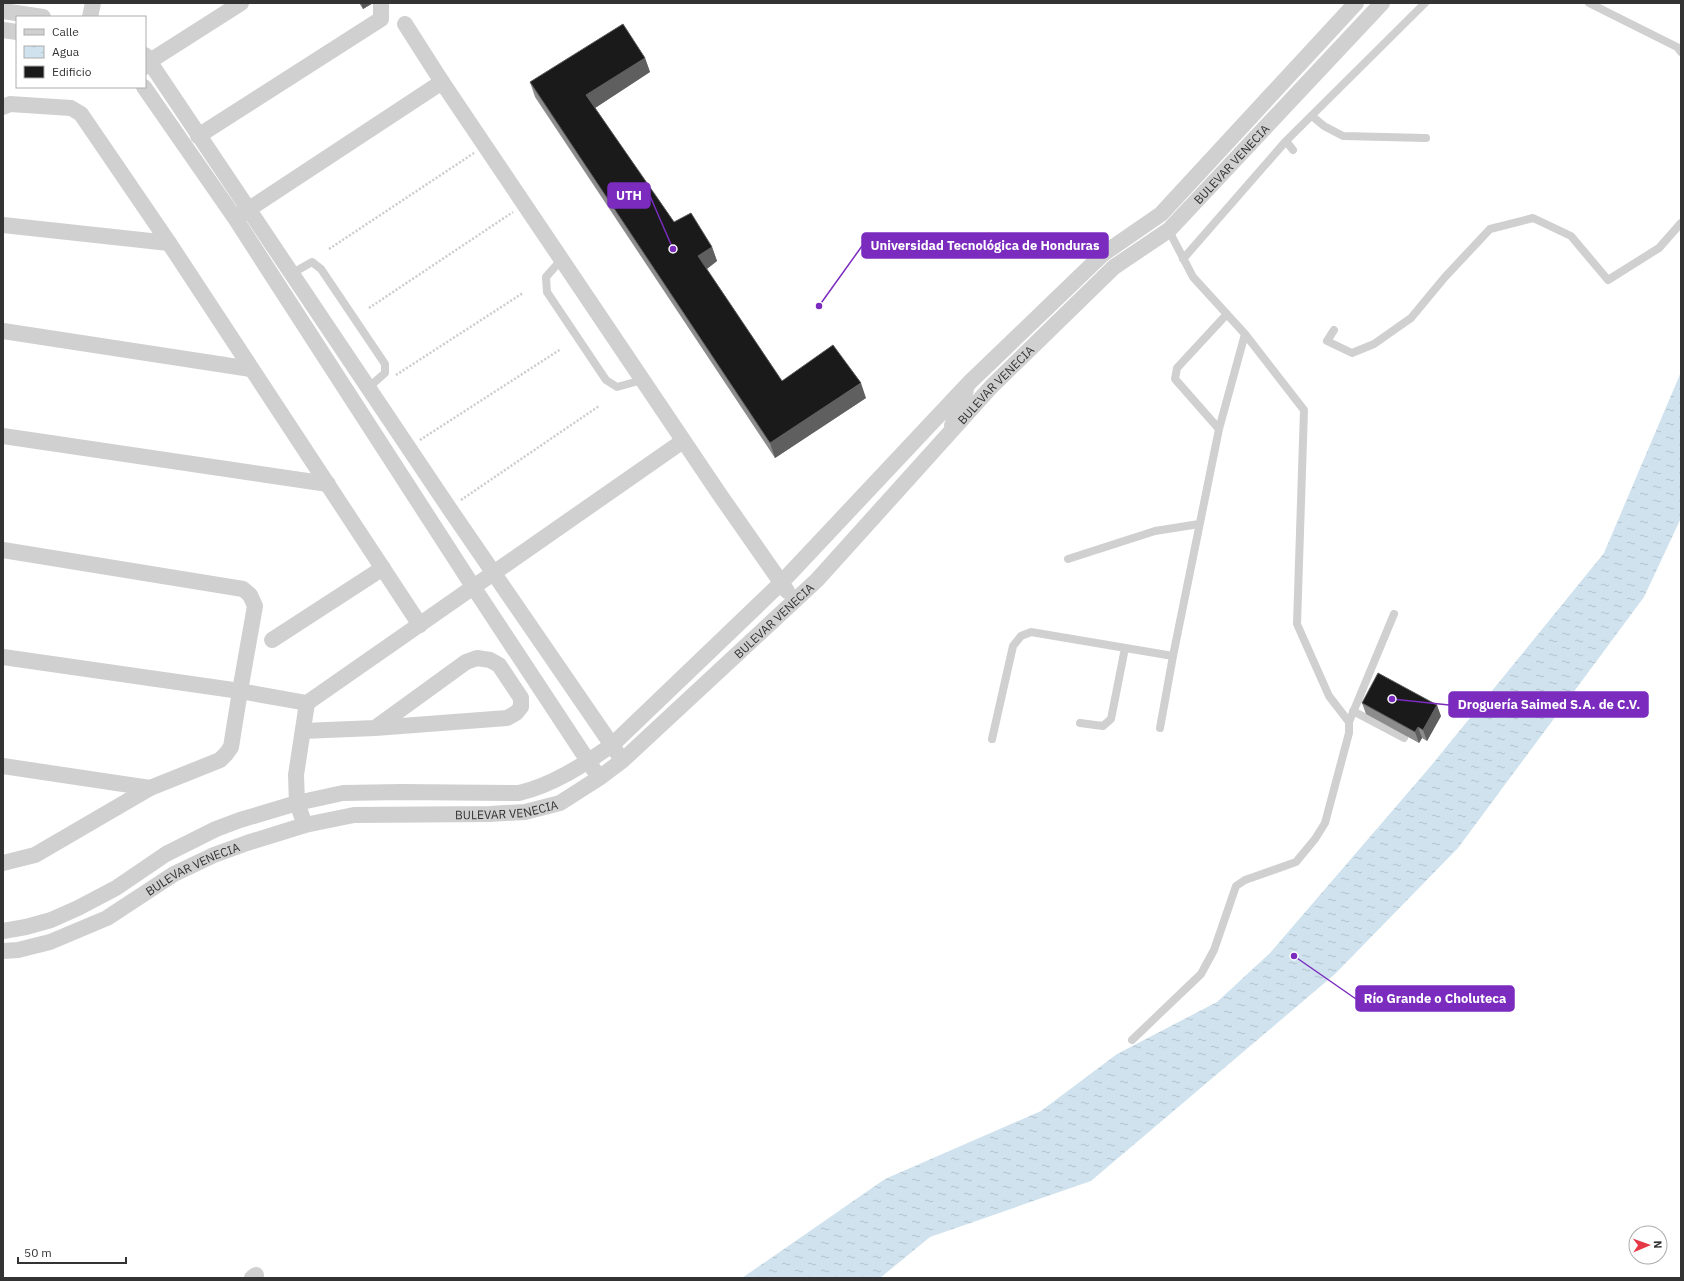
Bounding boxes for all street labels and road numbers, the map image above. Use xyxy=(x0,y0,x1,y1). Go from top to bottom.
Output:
street label: BULEVAR VENECIA xyxy=(1190,121,1272,207)
street label: BULEVAR VENECIA xyxy=(954,342,1037,427)
street label: BULEVAR VENECIA xyxy=(730,579,817,661)
street label: BULEVAR VENECIA xyxy=(455,796,560,822)
street label: BULEVAR VENECIA xyxy=(142,839,242,898)

